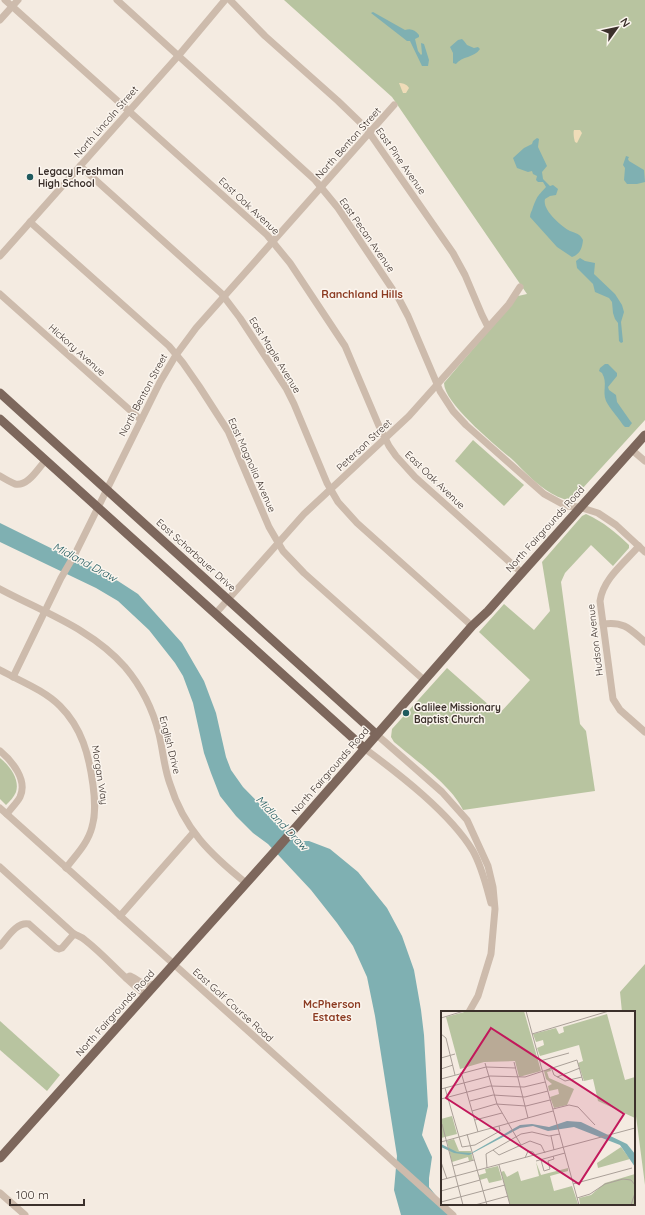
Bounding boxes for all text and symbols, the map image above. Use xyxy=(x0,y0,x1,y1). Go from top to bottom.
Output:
north arrow xyxy=(597,8,637,48)
text: N xyxy=(617,15,633,30)
street label: North Lincoln Street xyxy=(71,83,141,161)
street label: North Benton Street xyxy=(312,104,384,182)
street label: East Pine Avenue xyxy=(373,125,429,197)
place label: Legacy Freshman High School xyxy=(38,165,124,190)
marker: Legacy Freshman High School xyxy=(25,172,35,182)
street label: East Oak Avenue xyxy=(216,174,282,238)
street label: East Pecan Avenue xyxy=(336,195,398,275)
district label: Ranchland Hills xyxy=(321,287,403,301)
street label: East Maple Avenue xyxy=(246,314,304,396)
street label: Hickory Avenue xyxy=(46,321,108,379)
street label: North Benton Street xyxy=(116,351,171,439)
street label: East Magnolia Avenue xyxy=(225,416,279,515)
street label: Peterson Street xyxy=(334,416,395,474)
street label: East Oak Avenue xyxy=(402,448,468,512)
street label: North Fairgrounds Road xyxy=(503,483,587,575)
street label: East Scharbauer Drive xyxy=(153,516,239,595)
water label: Midland Draw xyxy=(51,539,121,585)
street label: Hudson Avenue xyxy=(584,603,606,677)
place label: Galilee Missionary Baptist Church xyxy=(414,701,501,726)
marker: Galilee Missionary Baptist Church xyxy=(401,708,411,718)
street label: English Drive xyxy=(157,715,184,776)
street label: North Fairgrounds Road xyxy=(288,724,372,818)
street label: Morgan Way xyxy=(89,744,111,806)
water label: Midland Draw xyxy=(253,793,312,855)
street label: East Golf Course Road xyxy=(190,965,276,1045)
street label: North Fairgrounds Road xyxy=(73,967,157,1059)
district label: McPherson Estates xyxy=(303,997,361,1024)
inset map xyxy=(441,1011,635,1205)
scale bar xyxy=(10,1181,84,1207)
text: 100 m xyxy=(16,1187,49,1202)

